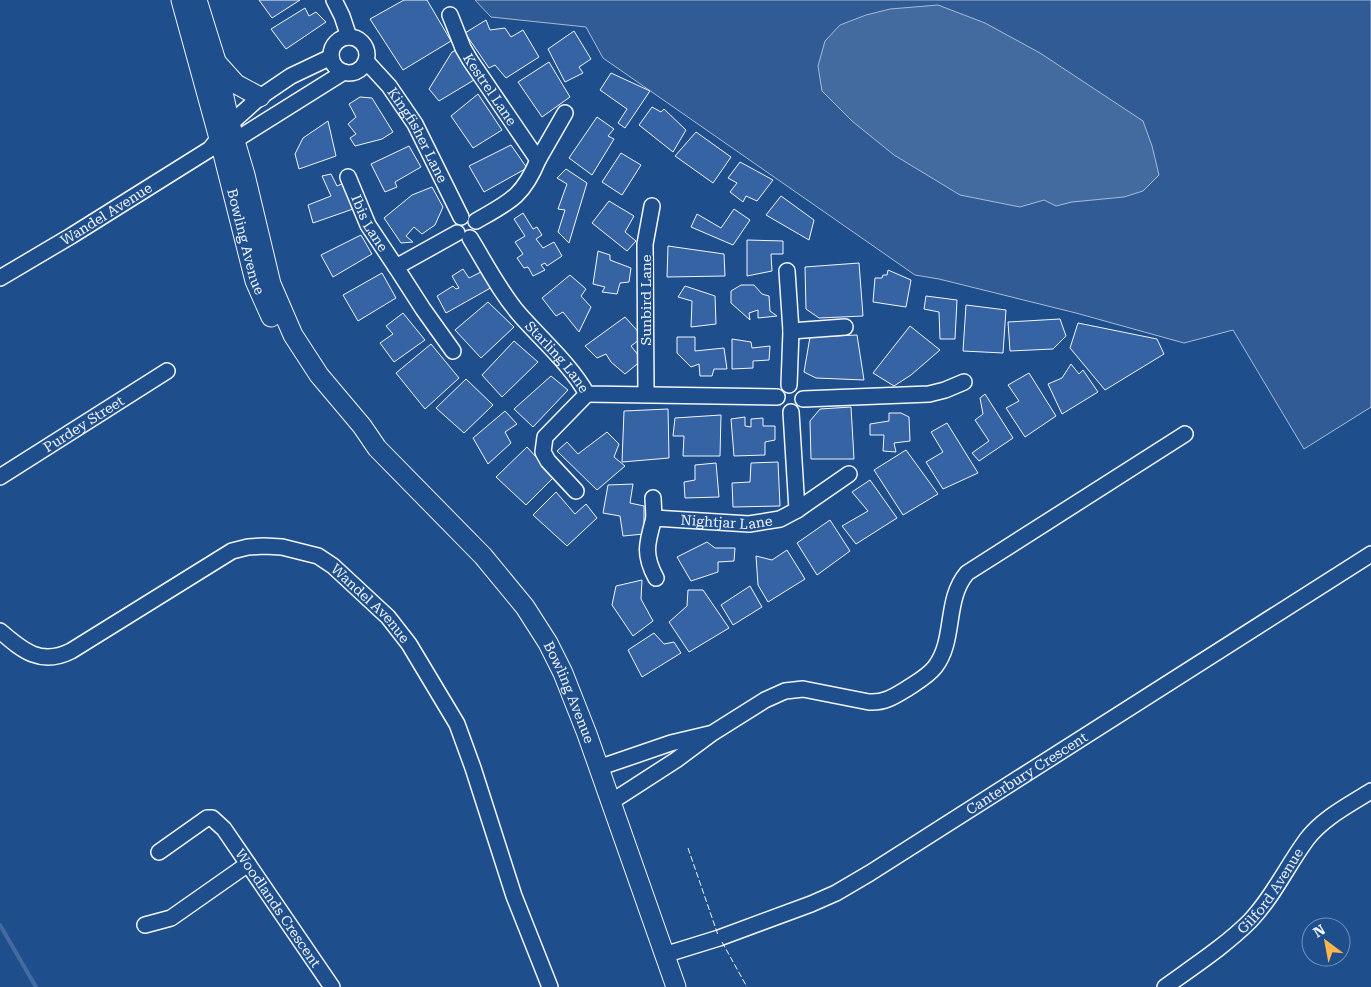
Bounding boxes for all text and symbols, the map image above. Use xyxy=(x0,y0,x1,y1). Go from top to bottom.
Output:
street label: Kestrel Lane xyxy=(460,51,520,129)
street label: Kingfisher Lane xyxy=(384,84,451,186)
street label: Wandel Avenue xyxy=(58,179,155,248)
street label: Bowling Avenue xyxy=(224,187,268,297)
street label: Ibis Lane xyxy=(348,192,392,255)
street label: Sunbird Lane xyxy=(638,254,654,346)
street label: Starling Lane xyxy=(522,318,593,396)
street label: Purdey Street xyxy=(40,393,127,455)
street label: Nightjar Lane xyxy=(680,512,774,532)
street label: Wandel Avenue xyxy=(328,560,413,646)
street label: Bowling Avenue xyxy=(540,639,598,745)
street label: Canterbury Crescent xyxy=(963,729,1090,818)
street label: Gilford Avenue xyxy=(1234,845,1307,937)
street label: Woodlands Crescent xyxy=(232,846,324,970)
north arrow xyxy=(1301,917,1351,967)
text: N xyxy=(1310,921,1328,941)

